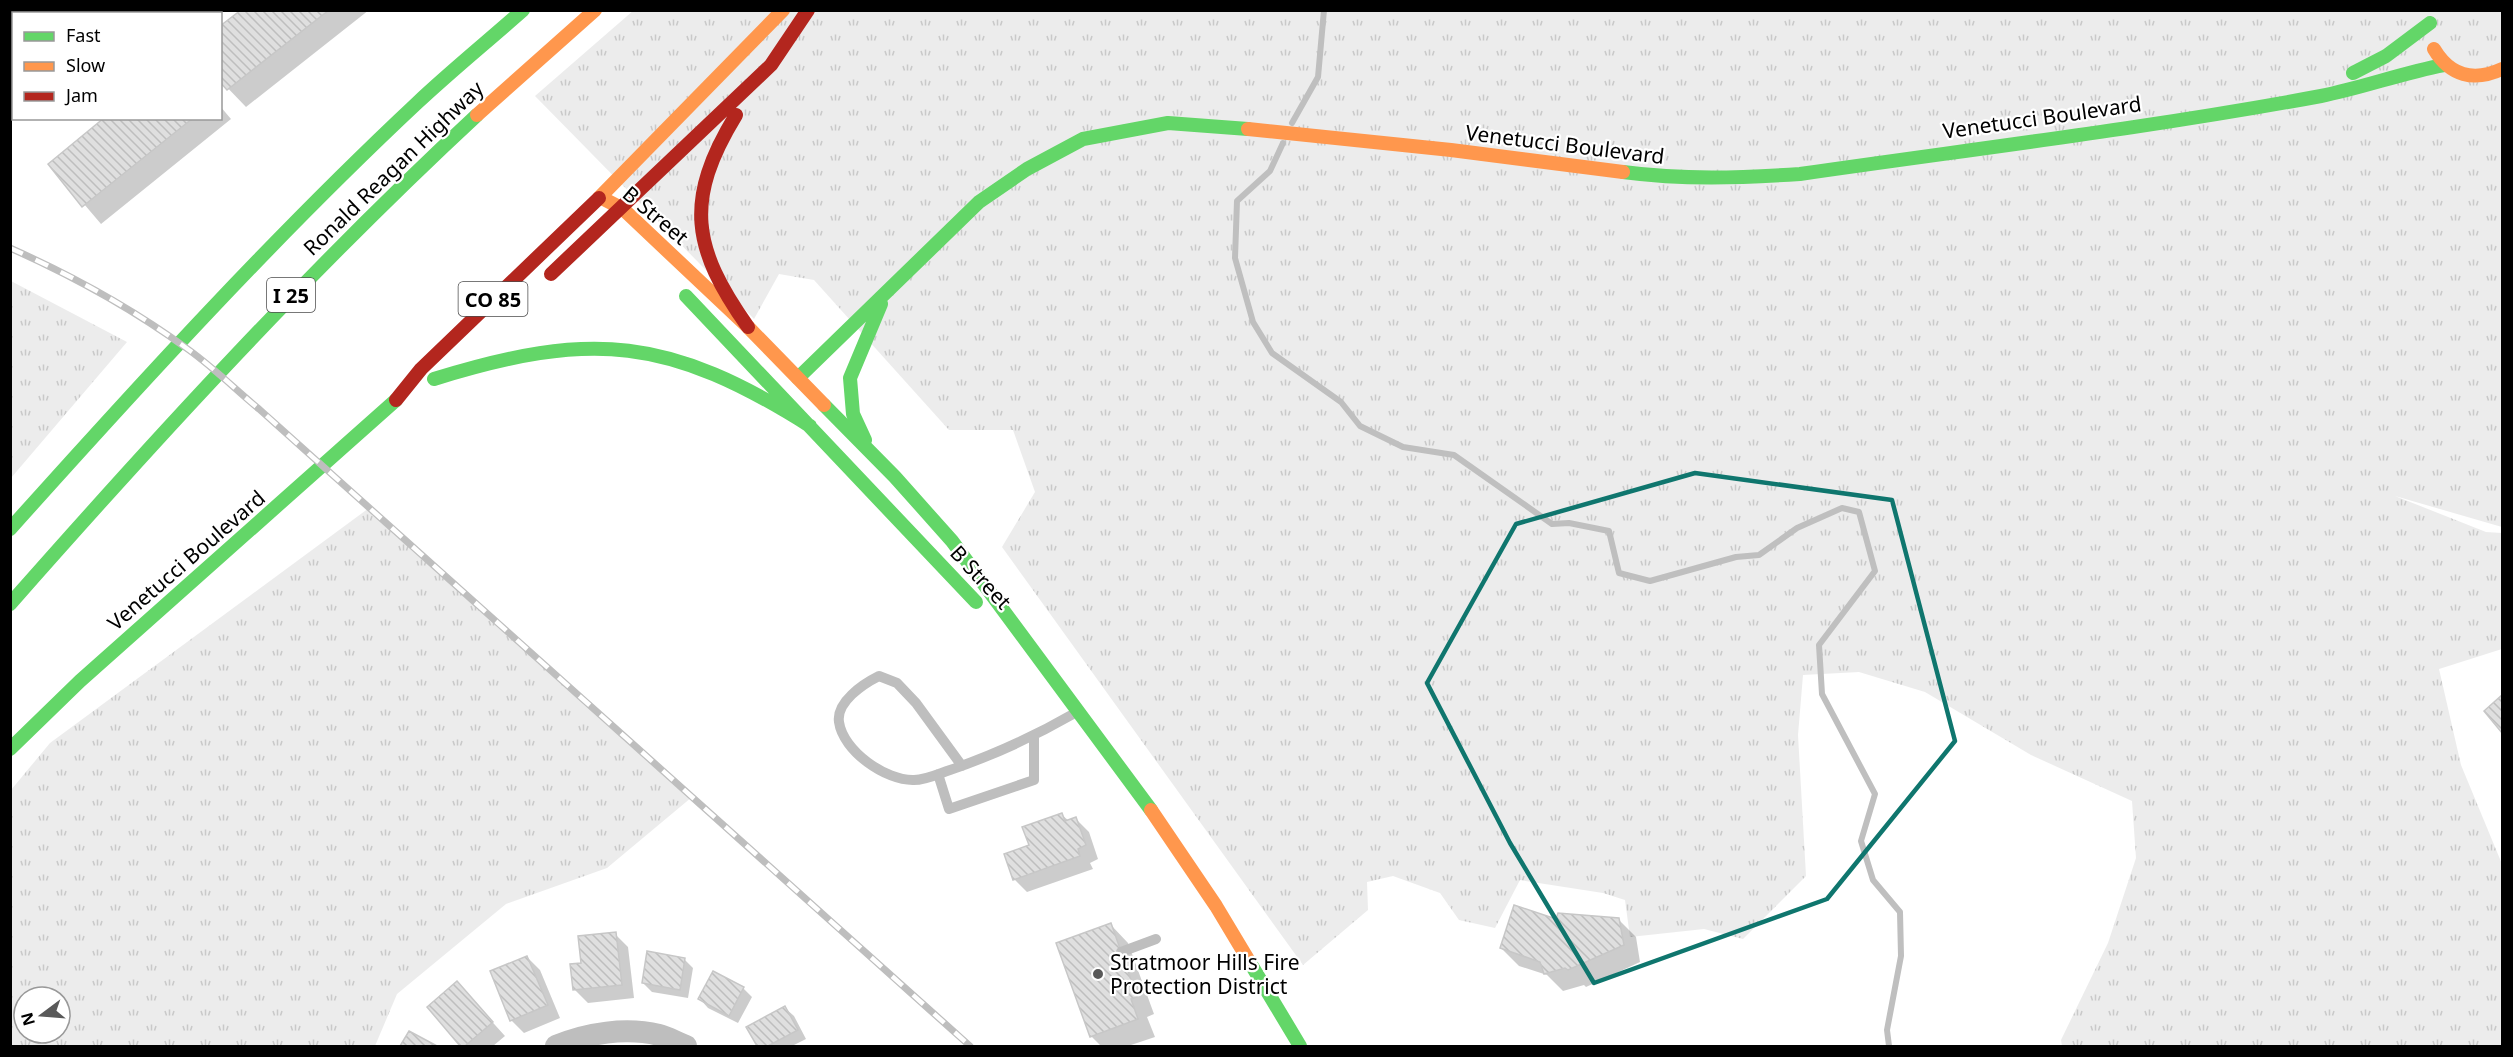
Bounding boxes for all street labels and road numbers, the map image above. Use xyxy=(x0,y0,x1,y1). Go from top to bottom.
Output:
street label: Ronald Reagan Highway xyxy=(297,74,489,261)
street label: Venetucci Boulevard xyxy=(1941,89,2143,145)
street label: Venetucci Boulevard xyxy=(1464,118,1666,170)
street label: B Street xyxy=(617,179,695,251)
road number: I 25 xyxy=(267,278,315,312)
road number: CO 85 xyxy=(458,282,528,316)
street label: Venetucci Boulevard xyxy=(101,484,271,636)
street label: B Street xyxy=(944,539,1018,615)

